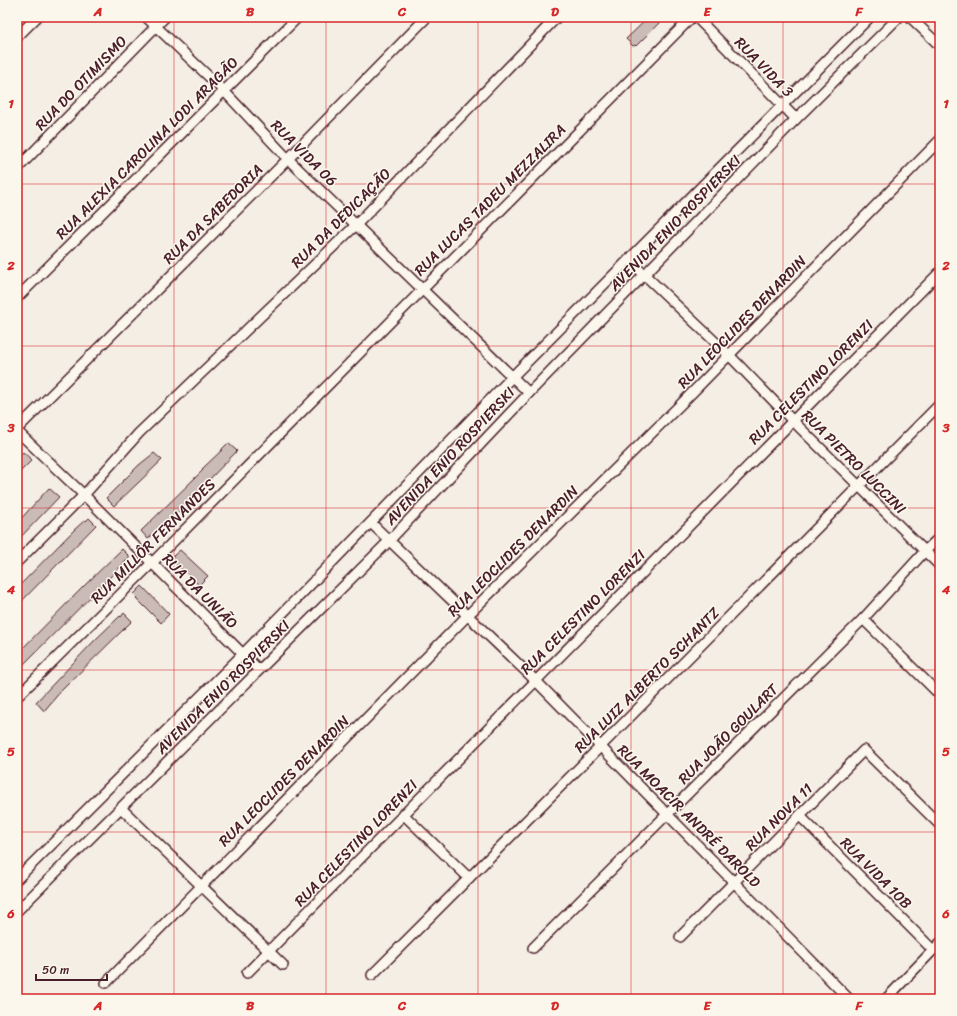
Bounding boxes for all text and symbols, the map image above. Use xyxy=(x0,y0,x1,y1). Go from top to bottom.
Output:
text: A xyxy=(93,0,102,23)
text: B xyxy=(246,0,255,23)
text: C xyxy=(397,0,407,23)
text: D xyxy=(551,0,559,23)
text: E xyxy=(703,0,712,23)
text: F xyxy=(854,0,863,23)
street label: RUA DO OTIMISMO xyxy=(28,29,134,137)
street label: RUA VIDA 3 xyxy=(728,30,800,104)
street label: RUA ALEXIA CAROLINA LODI ARAGÃO xyxy=(49,50,245,246)
text: 1 xyxy=(8,92,14,115)
text: 1 xyxy=(943,92,949,115)
street label: RUA VIDA 06 xyxy=(264,113,344,193)
street label: RUA LUCAS TADEU MEZZALIRA xyxy=(408,118,572,282)
street label: AVENIDA ENIO ROSPIERSKI xyxy=(602,148,748,298)
street label: RUA DA SABEDORIA xyxy=(157,158,269,270)
street label: RUA DA DEDICAÇÃO xyxy=(285,161,398,274)
street label: RUA LEOCLIDES DENARDIN xyxy=(671,249,813,395)
text: 2 xyxy=(6,254,15,277)
text: 2 xyxy=(941,254,950,277)
street label: RUA CELESTINO LORENZI xyxy=(742,313,880,451)
street label: AVENIDA ENIO ROSPIERSKI xyxy=(378,380,522,532)
street label: RUA PIETRO LUCCINI xyxy=(795,403,913,521)
text: 3 xyxy=(6,416,15,439)
text: 3 xyxy=(941,416,950,439)
street label: RUA MILLÔR FERNANDES xyxy=(84,472,222,610)
street label: RUA LEOCLIDES DENARDIN xyxy=(441,479,585,623)
street label: RUA CELESTINO LORENZI xyxy=(514,543,652,681)
street label: RUA DA UNIÃO xyxy=(156,547,244,635)
text: 4 xyxy=(6,578,16,601)
text: 4 xyxy=(941,578,951,601)
street label: RUA LUIZ ALBERTO SCHANTZ xyxy=(568,601,726,759)
street label: AVENIDA ENIO ROSPIERSKI xyxy=(149,613,297,761)
street label: RUA JOÃO GOULART xyxy=(671,676,786,791)
street label: RUA LEOCLIDES DENARDIN xyxy=(212,709,356,853)
street label: RUA MOACIR ANDRÉ DAROLD xyxy=(611,738,767,894)
text: 5 xyxy=(7,740,15,763)
text: 5 xyxy=(942,740,950,763)
street label: RUA CELESTINO LORENZI xyxy=(288,773,424,913)
street label: RUA NOVA 11 xyxy=(739,777,819,857)
street label: RUA VIDA 10B xyxy=(834,831,919,916)
text: 6 xyxy=(6,902,15,925)
text: 6 xyxy=(941,902,950,925)
scale bar xyxy=(36,956,107,982)
text: 50 m xyxy=(42,959,69,981)
text: A xyxy=(93,994,102,1016)
text: B xyxy=(246,994,255,1016)
text: C xyxy=(397,994,407,1016)
text: D xyxy=(551,994,559,1016)
text: E xyxy=(703,994,712,1016)
text: F xyxy=(854,994,863,1016)

